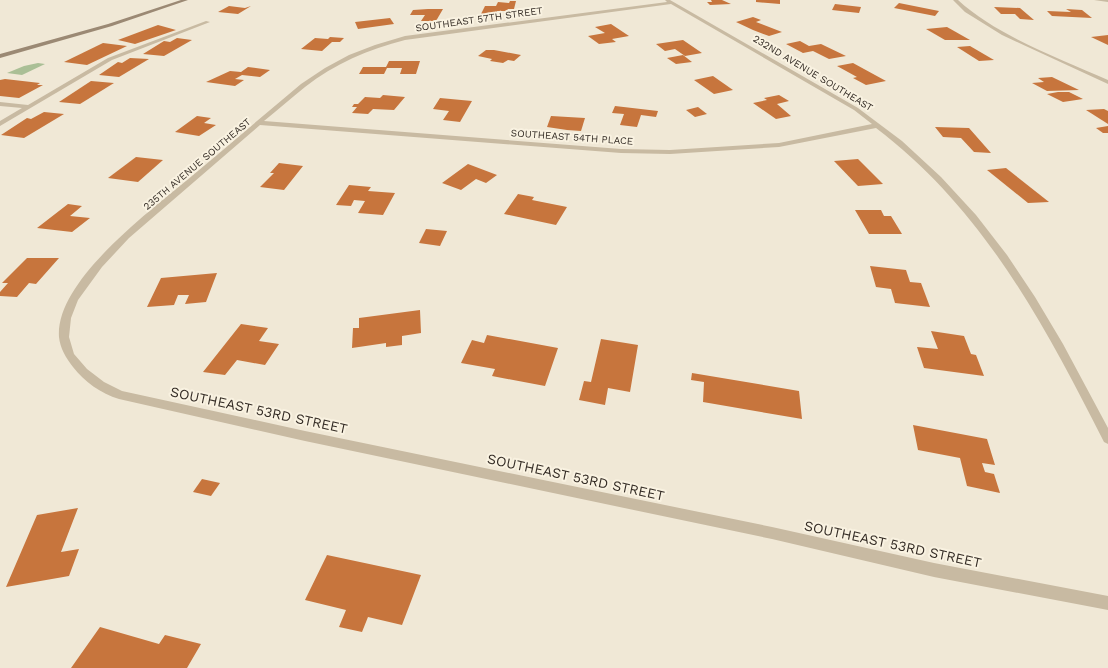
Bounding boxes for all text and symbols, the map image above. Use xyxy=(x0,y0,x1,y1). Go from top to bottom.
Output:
street label: SOUTHEAST 57TH STREET xyxy=(415,5,543,33)
street label: 232ND AVENUE SOUTHEAST xyxy=(751,33,875,113)
street label: 235TH AVENUE SOUTHEAST xyxy=(141,116,253,212)
street label: SOUTHEAST 54TH PLACE xyxy=(510,127,634,147)
street label: SOUTHEAST 53RD STREET xyxy=(169,383,350,437)
street label: SOUTHEAST 53RD STREET xyxy=(486,450,667,504)
street label: SOUTHEAST 53RD STREET xyxy=(803,517,984,571)

